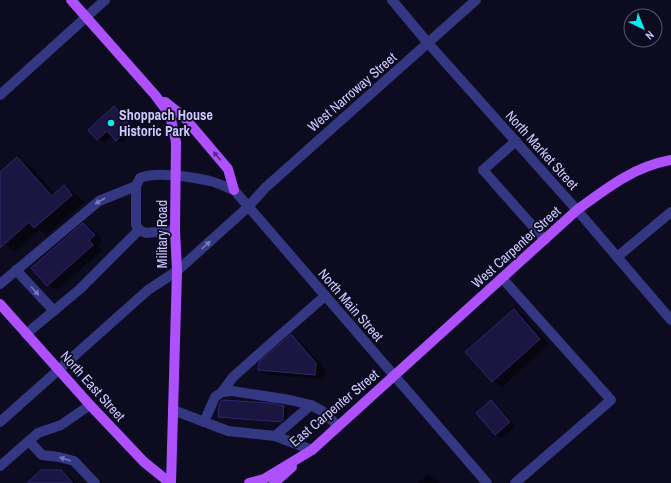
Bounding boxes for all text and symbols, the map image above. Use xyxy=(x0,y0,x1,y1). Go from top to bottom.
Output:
north arrow xyxy=(623,8,663,48)
text: N xyxy=(643,28,657,43)
street label: West Narroway Street xyxy=(304,48,400,136)
place label: Shoppach House Historic Park xyxy=(119,106,213,140)
street label: North Market Street xyxy=(502,107,582,193)
marker: Shoppach House Historic Park xyxy=(106,118,116,128)
one-way arrow xyxy=(212,151,221,161)
one-way arrow xyxy=(94,198,106,205)
street label: Military Road xyxy=(153,200,171,268)
street label: West Carpenter Street xyxy=(468,202,564,292)
one-way arrow xyxy=(201,240,211,250)
street label: North Main Street xyxy=(314,265,388,345)
one-way arrow xyxy=(30,286,39,295)
street label: North East Street xyxy=(57,347,129,425)
street label: East Carpenter Street xyxy=(286,365,382,451)
one-way arrow xyxy=(59,456,71,462)

